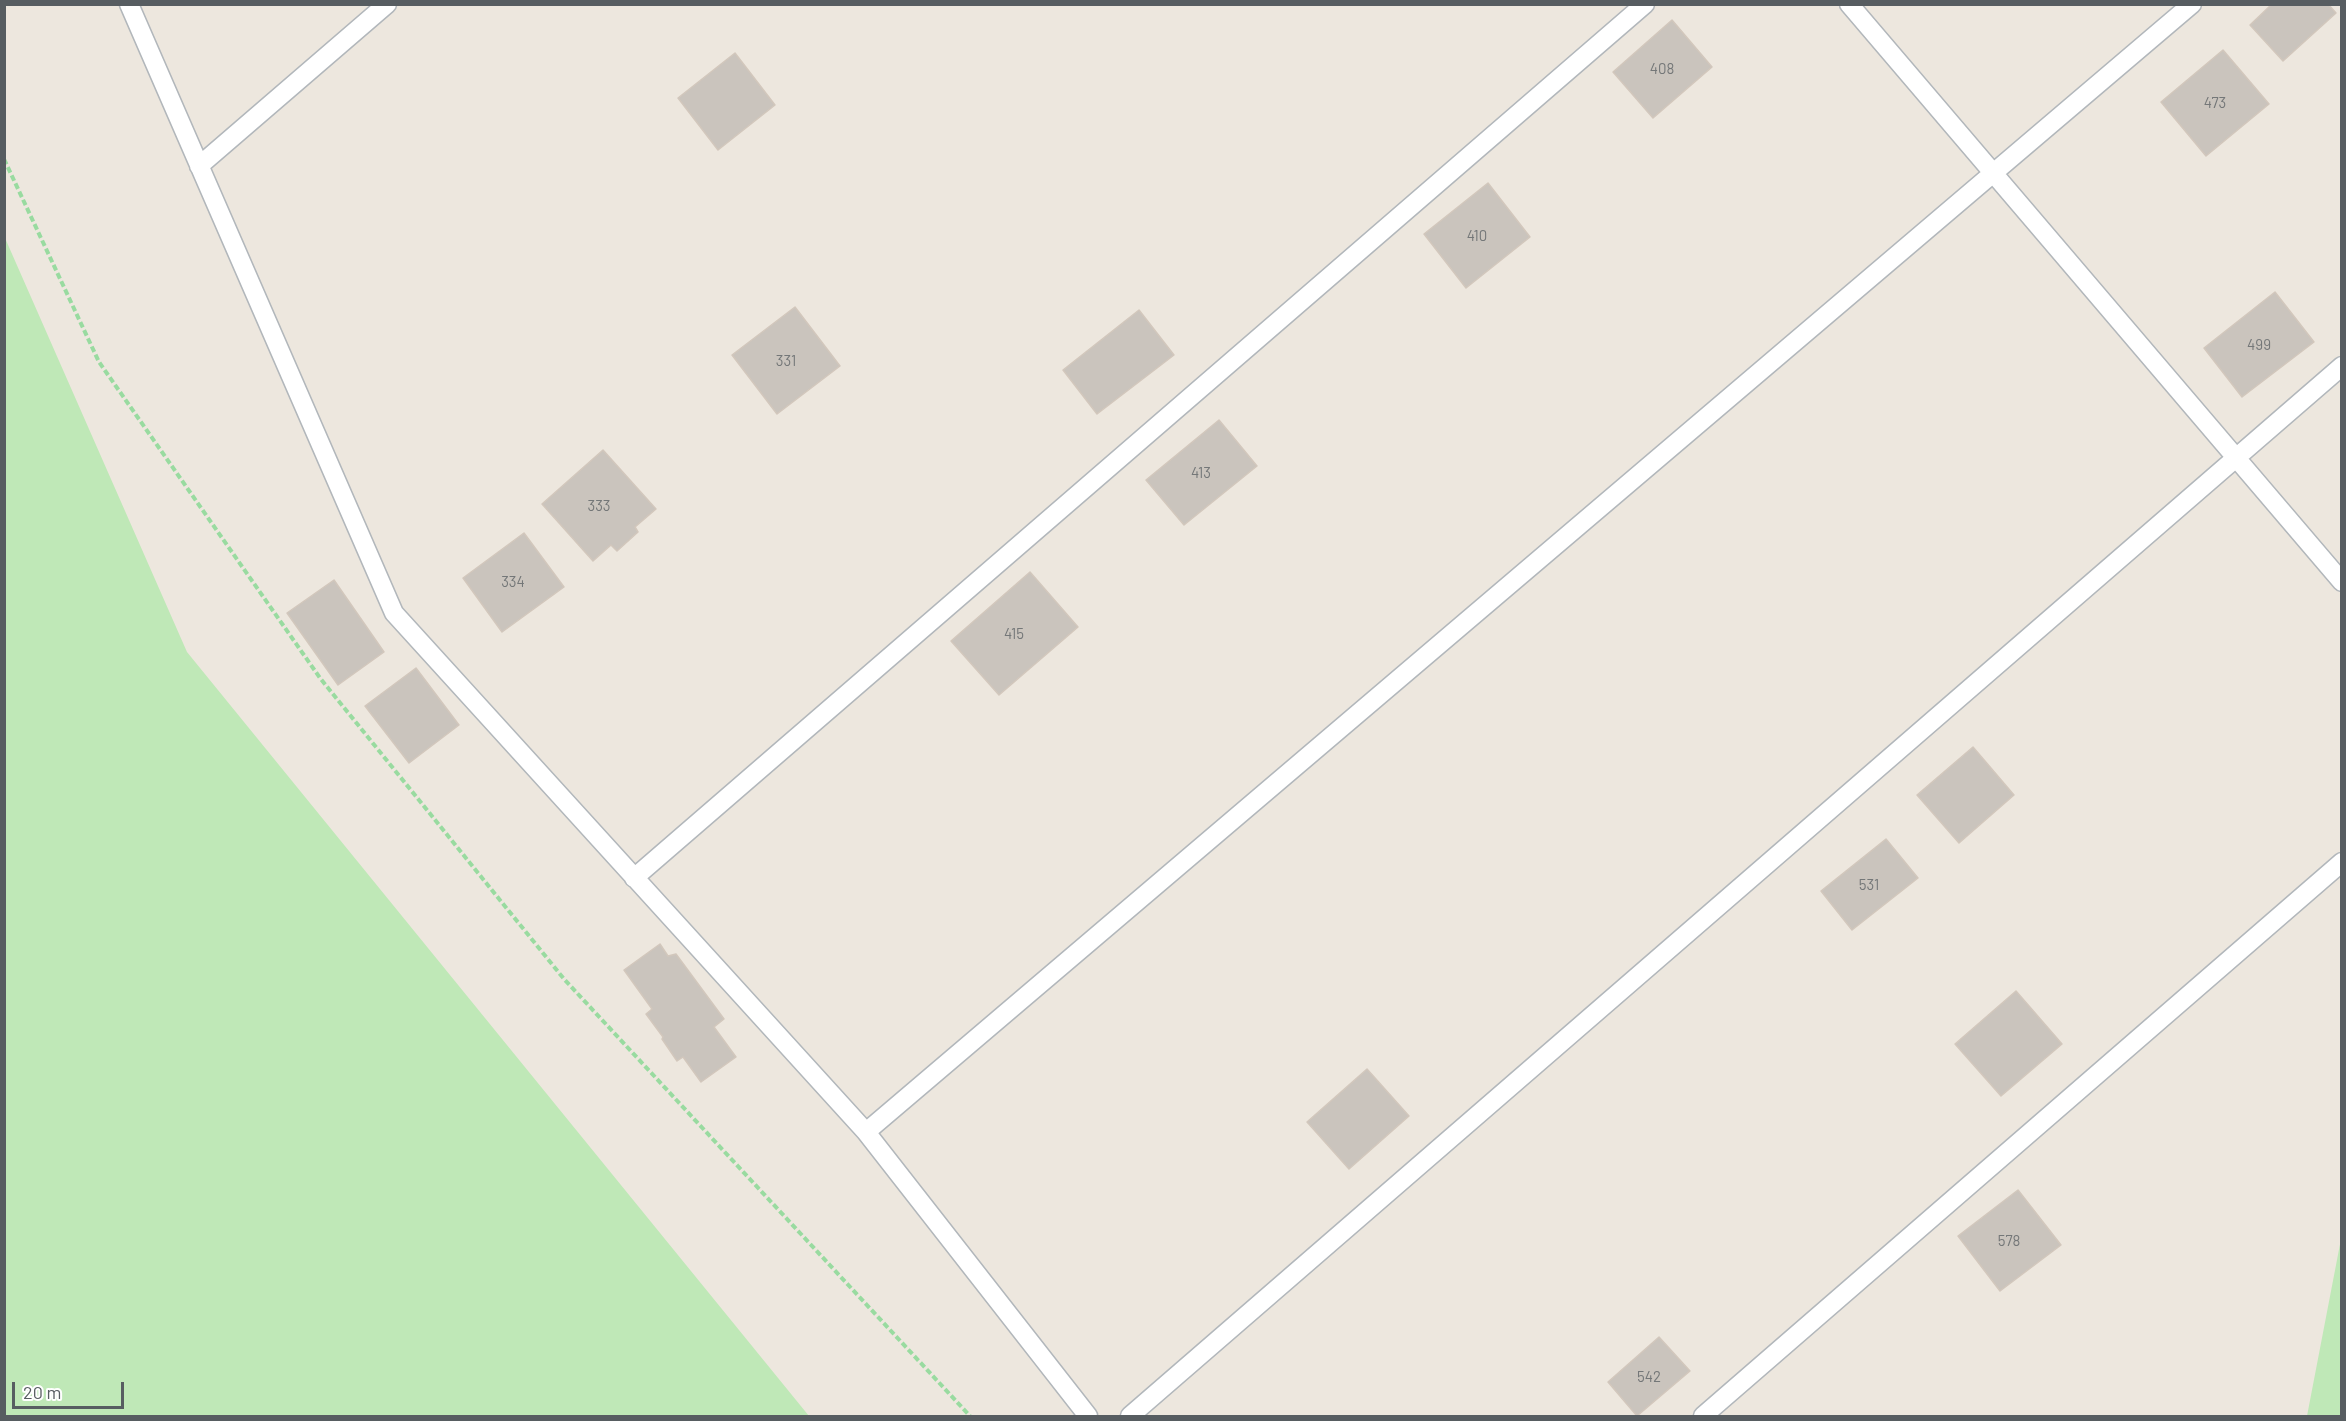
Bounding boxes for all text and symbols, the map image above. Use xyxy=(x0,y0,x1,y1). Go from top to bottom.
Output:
house number: 408 xyxy=(1650,60,1674,78)
house number: 473 xyxy=(2204,94,2226,112)
house number: 410 xyxy=(1467,227,1487,245)
house number: 499 xyxy=(2247,336,2271,354)
house number: 331 xyxy=(776,352,796,370)
house number: 413 xyxy=(1191,464,1211,482)
house number: 333 xyxy=(587,497,611,515)
house number: 334 xyxy=(501,573,525,591)
house number: 415 xyxy=(1004,625,1024,643)
house number: 531 xyxy=(1859,876,1879,894)
house number: 578 xyxy=(1998,1232,2020,1250)
house number: 542 xyxy=(1637,1368,1661,1386)
scale bar xyxy=(15,1370,128,1408)
text: 20 m xyxy=(23,1381,61,1403)

